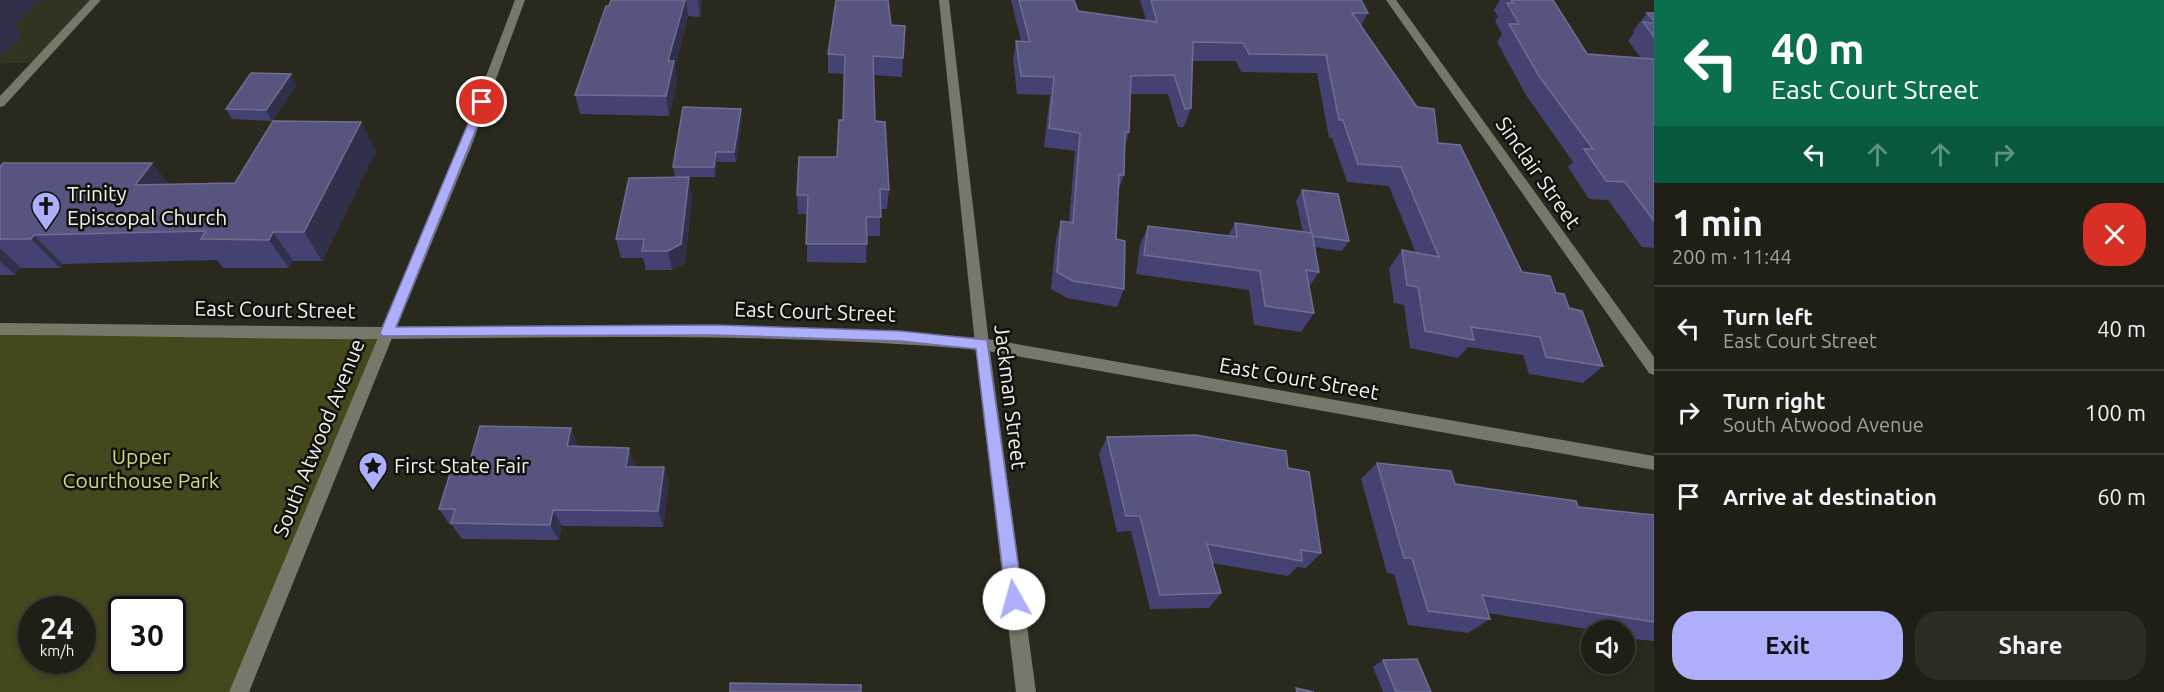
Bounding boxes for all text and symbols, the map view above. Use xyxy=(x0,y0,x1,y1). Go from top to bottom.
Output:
icon: left xyxy=(1672,24,1750,102)
text: 40 m xyxy=(1771,25,1865,72)
text: East Court Street xyxy=(1771,74,1979,104)
pin xyxy=(456,76,507,127)
icon: arrive xyxy=(465,85,498,118)
street label: Sinclair Street xyxy=(1492,112,1586,233)
icon: left xyxy=(1798,138,1831,171)
icon: ahead xyxy=(1861,138,1894,171)
icon: ahead xyxy=(1924,138,1957,171)
icon: right xyxy=(1987,138,2020,171)
place label: Trinity Episcopal Church xyxy=(67,181,227,229)
church icon: Trinity Episcopal Church xyxy=(30,190,62,232)
text: 1 min xyxy=(1672,202,1763,243)
button: close xyxy=(2083,203,2146,266)
text: 200 m · 11:44 xyxy=(1672,245,1792,268)
street label: East Court Street xyxy=(194,296,356,322)
street label: East Court Street xyxy=(734,296,896,326)
text: Turn left xyxy=(1723,304,1813,329)
icon: left xyxy=(1672,312,1705,345)
text: 40 m xyxy=(2097,316,2146,341)
street label: Jackman Street xyxy=(990,323,1032,471)
text: East Court Street xyxy=(1723,329,1877,352)
street label: South Atwood Avenue xyxy=(267,335,369,540)
street label: East Court Street xyxy=(1218,352,1381,404)
text: Turn right xyxy=(1723,388,1825,413)
icon: right xyxy=(1672,396,1705,429)
text: 100 m xyxy=(2085,400,2146,425)
text: South Atwood Avenue xyxy=(1723,413,1924,436)
park label: Upper Courthouse Park xyxy=(63,444,220,492)
place icon: First State Fair xyxy=(357,450,389,492)
place label: First State Fair xyxy=(394,453,529,477)
icon: arrive xyxy=(1672,480,1705,513)
text: Arrive at destination xyxy=(1723,484,1937,509)
text: 60 m xyxy=(2097,484,2146,509)
position arrow xyxy=(982,567,1046,631)
speed limit sign: 30 xyxy=(108,596,186,674)
text: 24 xyxy=(40,611,74,645)
button: Exit xyxy=(1672,611,1903,680)
button: Share xyxy=(1915,611,2146,680)
map controls xyxy=(1581,620,1635,674)
button: sound xyxy=(1581,620,1635,674)
text: km/h xyxy=(40,642,74,659)

